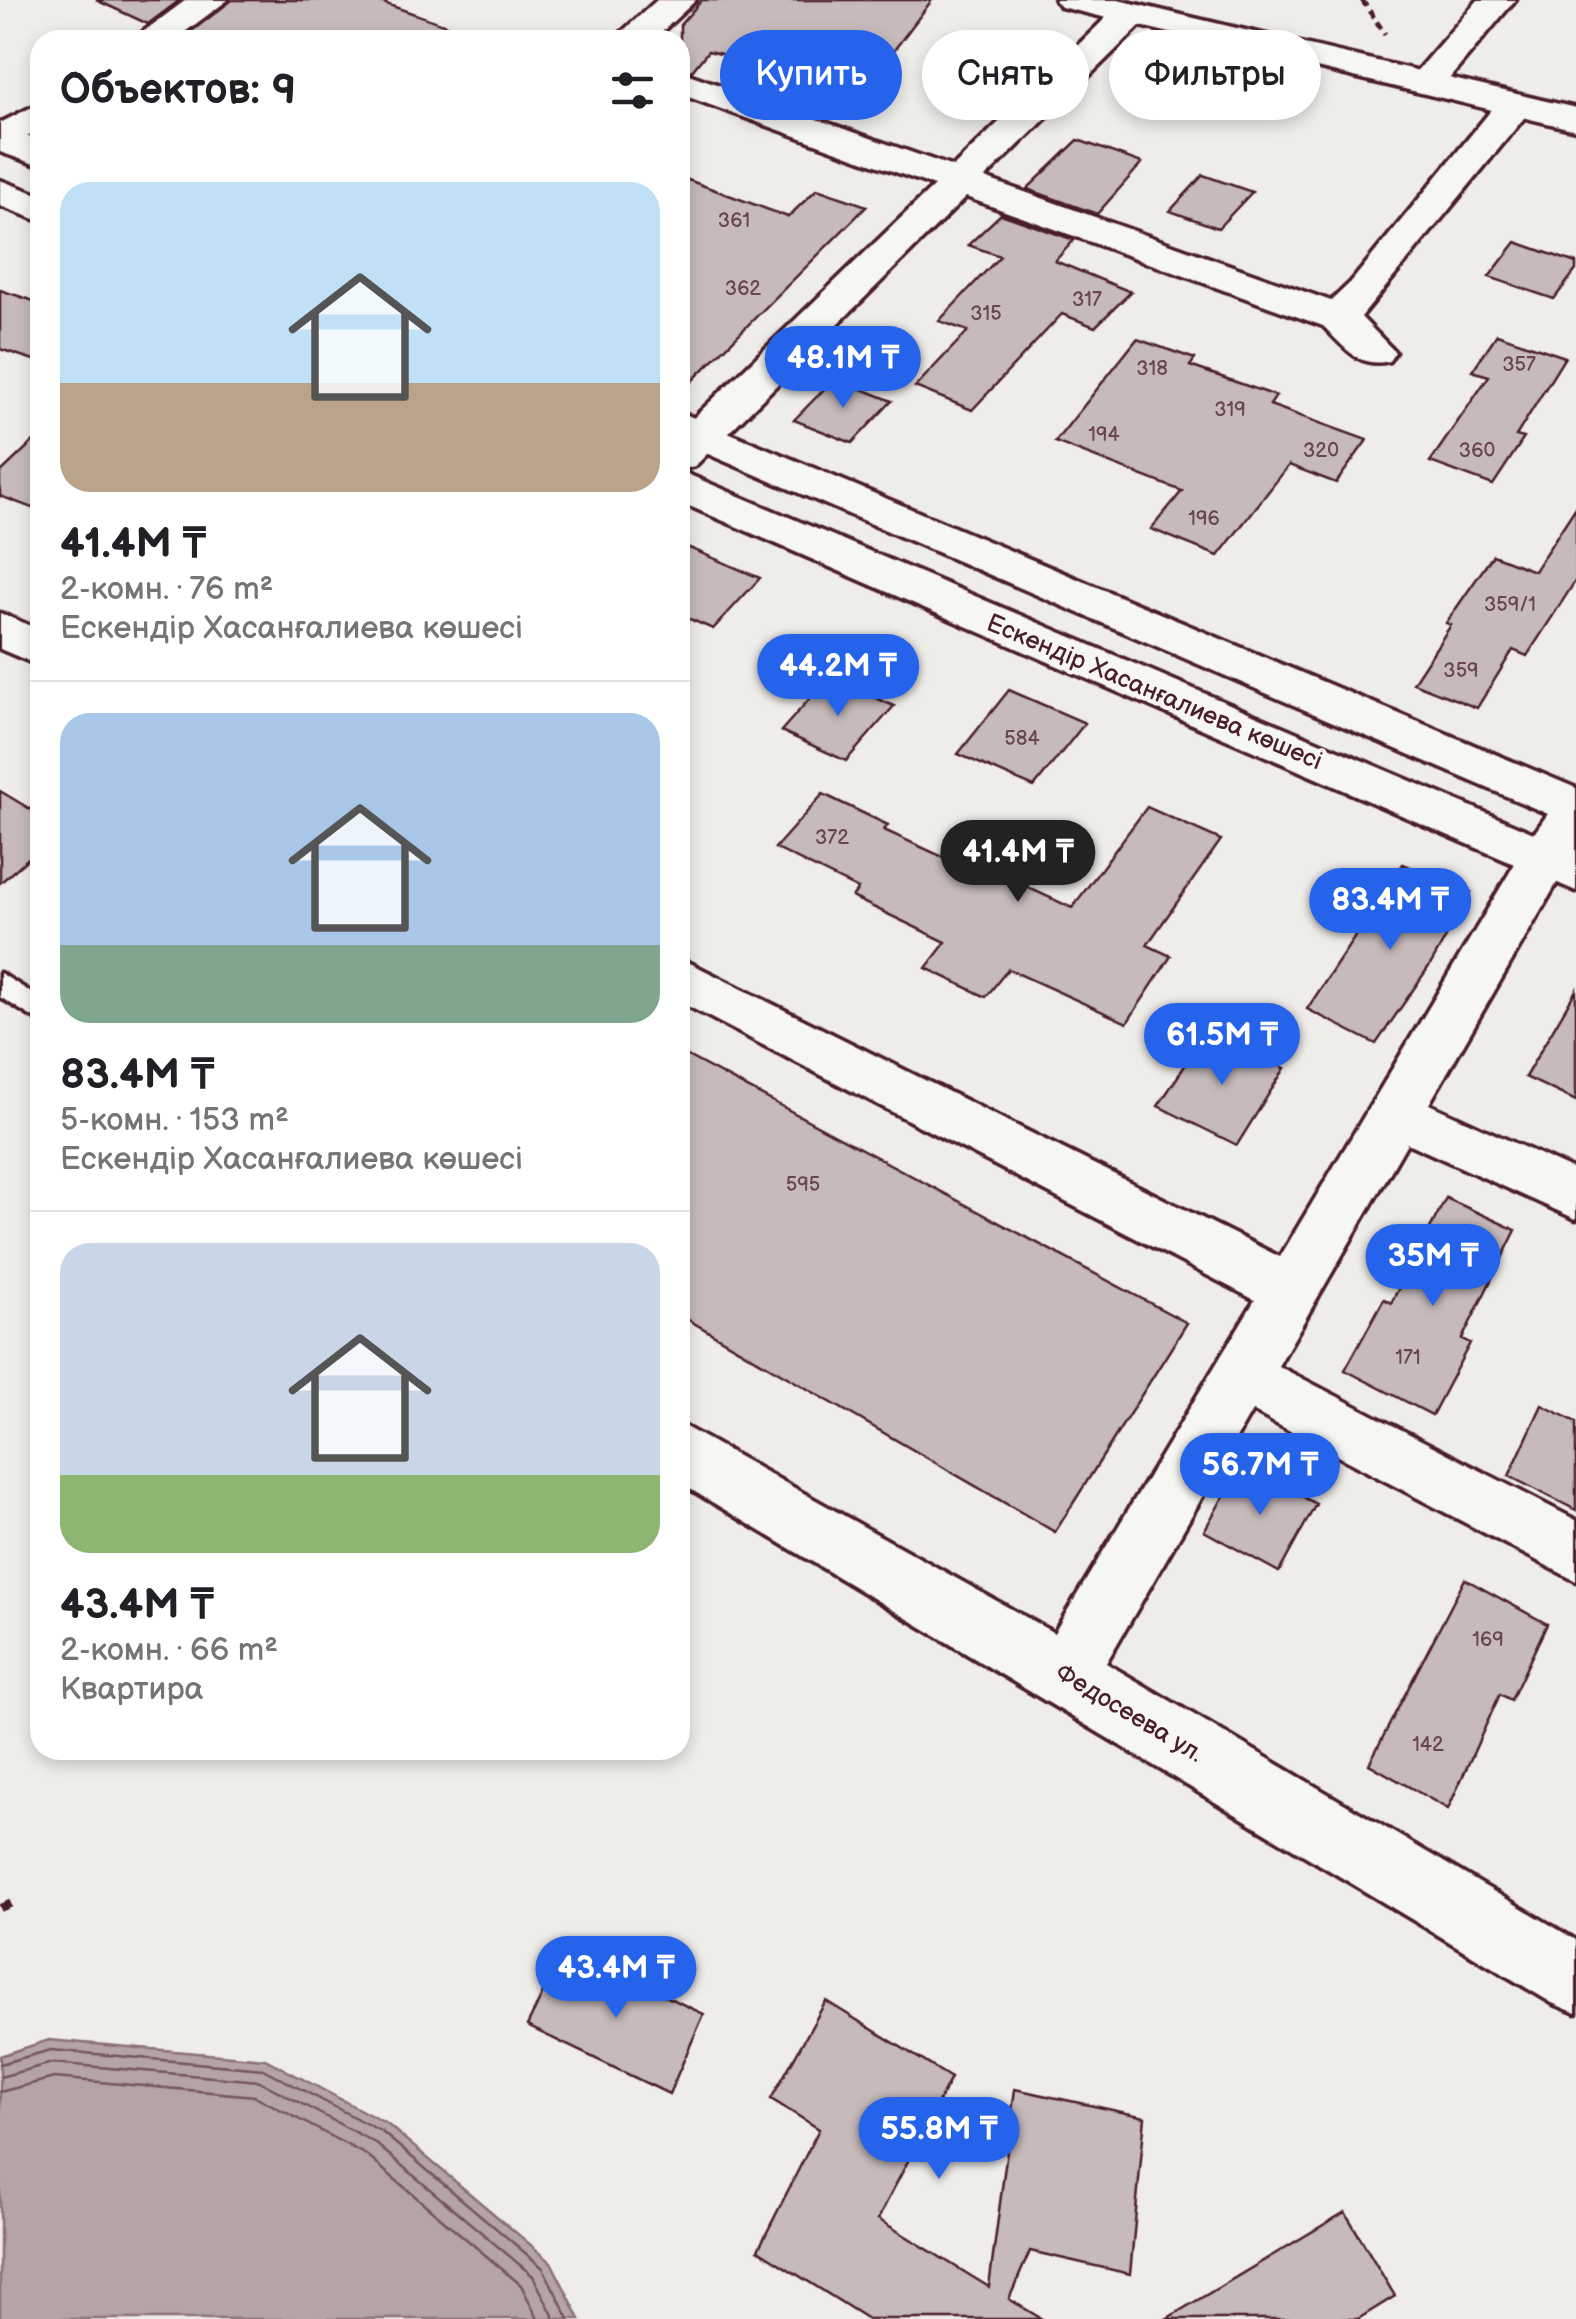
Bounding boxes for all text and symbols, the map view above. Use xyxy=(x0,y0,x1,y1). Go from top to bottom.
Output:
chip: Купить xyxy=(720,30,902,120)
chip: Снять xyxy=(922,30,1089,120)
chip: Фильтры xyxy=(1109,30,1321,120)
icon: filters xyxy=(605,63,660,118)
text: Объектов: 9 xyxy=(60,65,296,116)
house number: 361 xyxy=(718,209,750,233)
icon: home xyxy=(270,247,450,427)
house number: 362 xyxy=(725,277,761,301)
house number: 317 xyxy=(1072,288,1102,312)
house number: 315 xyxy=(970,302,1002,326)
pin: 48.1M ₸ xyxy=(751,326,935,411)
text: 48.1M ₸ xyxy=(787,339,899,378)
house number: 357 xyxy=(1502,353,1536,377)
house number: 318 xyxy=(1136,357,1168,381)
house number: 319 xyxy=(1214,398,1246,422)
house number: 194 xyxy=(1088,423,1120,447)
house number: 320 xyxy=(1303,439,1339,463)
house number: 360 xyxy=(1459,439,1495,463)
house number: 196 xyxy=(1188,507,1220,531)
text: 41.4M ₸ xyxy=(60,519,206,570)
text: 2-комн. · 76 m² xyxy=(60,570,273,609)
house number: 359/1 xyxy=(1484,593,1536,617)
street label: Ескендір Хасанғалиева көшесі xyxy=(982,607,1327,777)
text: Ескендір Хасанғалиева көшесі xyxy=(60,609,523,648)
pin: 44.2M ₸ xyxy=(746,634,930,719)
text: 44.2M ₸ xyxy=(779,647,897,686)
house number: 359 xyxy=(1443,659,1479,683)
house number: 584 xyxy=(1004,727,1040,751)
icon: home xyxy=(270,778,450,958)
pin: 41.4M ₸ xyxy=(926,820,1110,905)
house number: 372 xyxy=(815,826,849,850)
text: 41.4M ₸ xyxy=(962,833,1074,872)
pin: 83.4M ₸ xyxy=(1298,868,1482,953)
text: 83.4M ₸ xyxy=(1331,881,1449,920)
pin: 61.5M ₸ xyxy=(1130,1003,1314,1088)
text: 61.5M ₸ xyxy=(1166,1016,1278,1055)
text: 83.4M ₸ xyxy=(60,1050,214,1101)
text: 5-комн. · 153 m² xyxy=(60,1101,289,1140)
text: Ескендір Хасанғалиева көшесі xyxy=(60,1140,523,1179)
house number: 595 xyxy=(786,1173,820,1197)
pin: 35M ₸ xyxy=(1363,1224,1503,1309)
text: 35M ₸ xyxy=(1388,1237,1478,1276)
icon: home xyxy=(270,1308,450,1488)
house number: 171 xyxy=(1395,1346,1421,1370)
pin: 56.7M ₸ xyxy=(1168,1433,1352,1518)
text: 56.7M ₸ xyxy=(1202,1446,1318,1485)
text: 43.4M ₸ xyxy=(60,1580,214,1631)
house number: 169 xyxy=(1472,1628,1504,1652)
text: 2-комн. · 66 m² xyxy=(60,1631,278,1670)
street label: Федосеева ул. xyxy=(1050,1657,1209,1770)
text: Квартира xyxy=(60,1670,203,1709)
house number: 142 xyxy=(1412,1733,1444,1757)
pin: 43.4M ₸ xyxy=(524,1936,708,2021)
text: 43.4M ₸ xyxy=(557,1949,675,1988)
pin: 55.8M ₸ xyxy=(847,2097,1031,2182)
text: 55.8M ₸ xyxy=(881,2110,997,2149)

